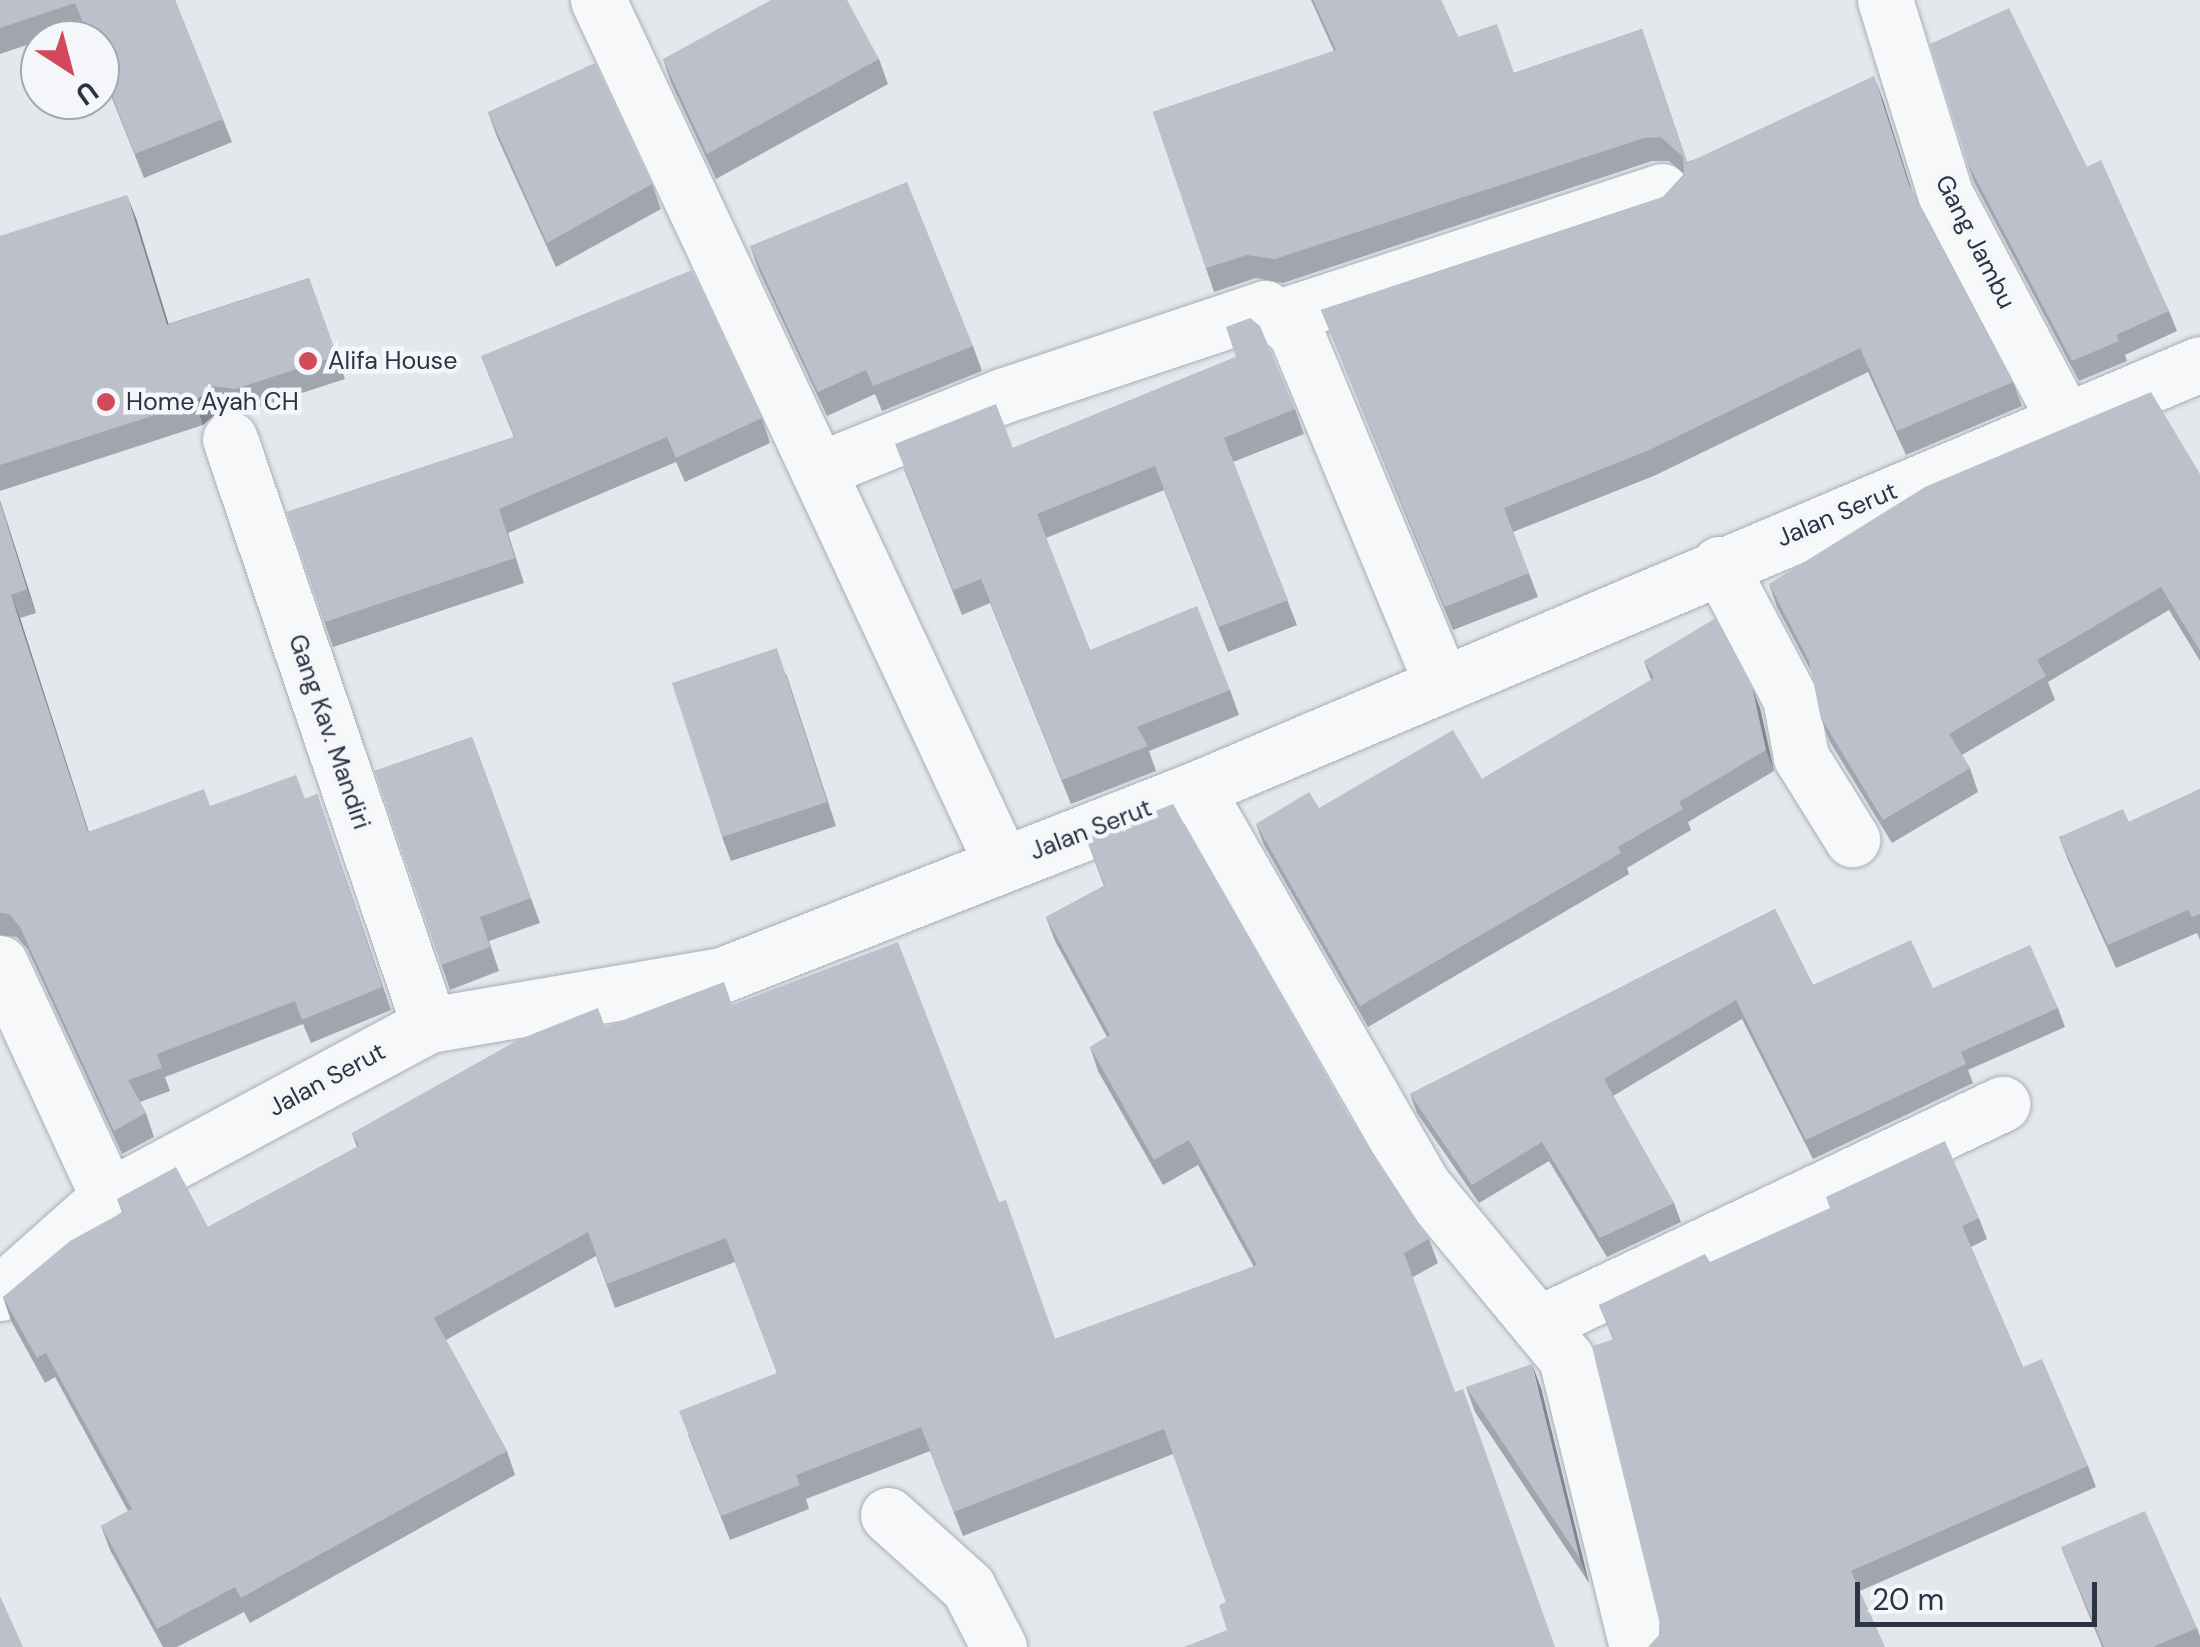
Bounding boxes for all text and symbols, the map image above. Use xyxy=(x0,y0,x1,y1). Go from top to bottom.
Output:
north arrow xyxy=(20,20,120,120)
text: U xyxy=(68,72,105,114)
street label: Gang Jambu xyxy=(1929,170,2021,314)
place label: Alifa House xyxy=(328,346,457,376)
marker: Alifa House xyxy=(297,350,319,372)
place label: Home Ayah CH xyxy=(126,387,299,417)
marker: Home Ayah CH xyxy=(95,391,117,413)
street label: Jalan Serut xyxy=(1772,476,1902,554)
street label: Gang Kav. Mandiri xyxy=(282,631,376,833)
street label: Jalan Serut xyxy=(1026,793,1156,867)
street label: Jalan Serut xyxy=(263,1037,391,1123)
scale bar xyxy=(1860,1562,2102,1624)
text: 20 m xyxy=(1872,1580,1944,1619)

